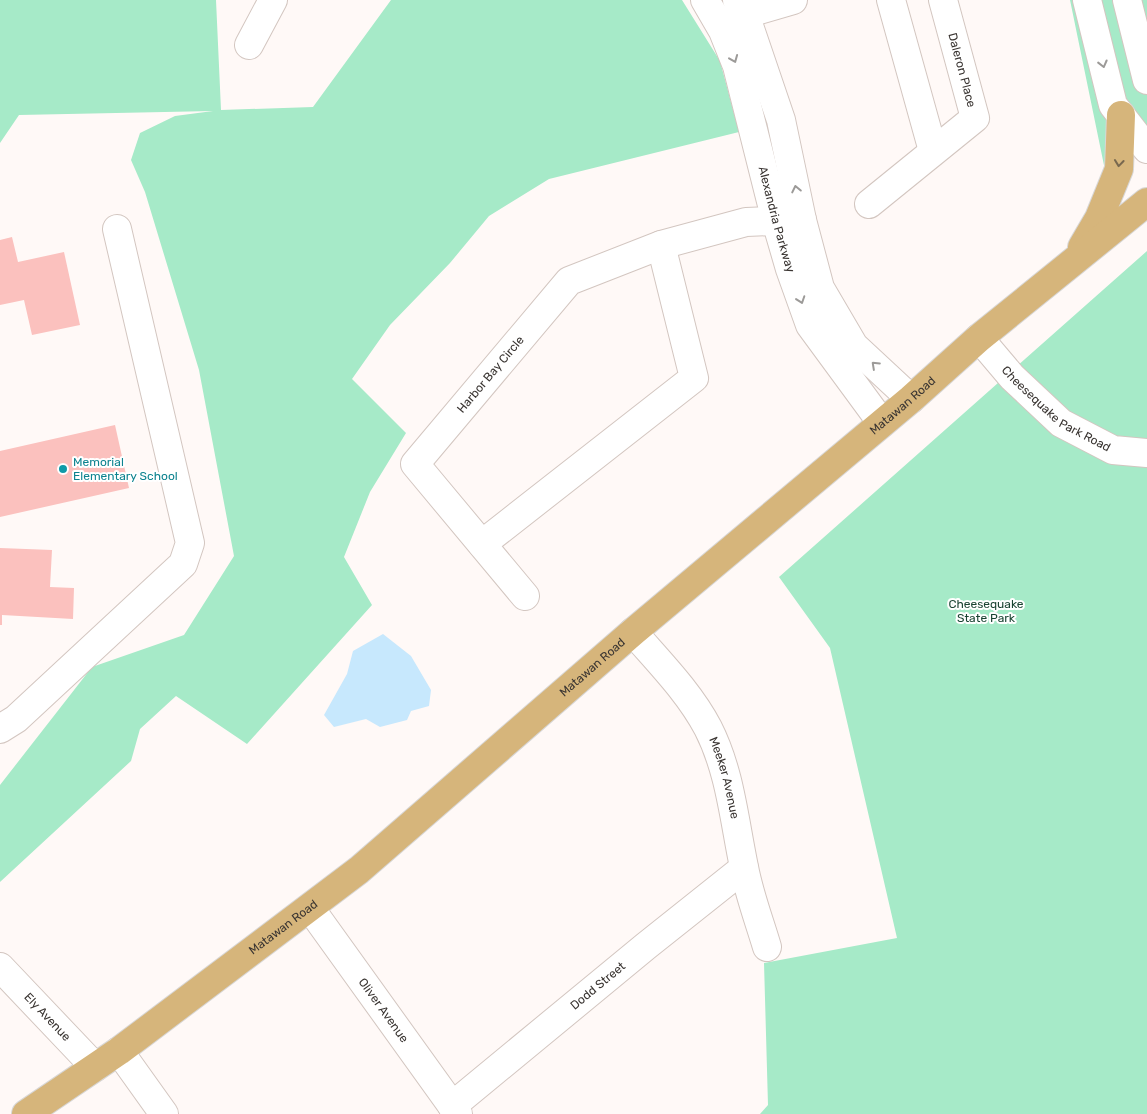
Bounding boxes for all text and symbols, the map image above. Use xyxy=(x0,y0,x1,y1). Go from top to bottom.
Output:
street label: Daleron Place xyxy=(945,31,979,109)
one-way arrow xyxy=(728,54,738,63)
one-way arrow xyxy=(1097,60,1108,69)
one-way arrow xyxy=(1114,160,1125,168)
street label: Alexandria Parkway xyxy=(756,165,798,275)
one-way arrow xyxy=(791,185,802,194)
one-way arrow xyxy=(795,295,805,304)
street label: Harbor Bay Circle xyxy=(454,333,527,416)
one-way arrow xyxy=(872,362,881,371)
street label: Cheesequake Park Road xyxy=(999,363,1113,455)
street label: Matawan Road xyxy=(867,373,938,438)
place label: Memorial Elementary School xyxy=(73,455,178,483)
marker: Memorial Elementary School xyxy=(57,463,69,475)
park label: Cheesequake State Park xyxy=(948,597,1024,625)
street label: Matawan Road xyxy=(557,635,628,700)
street label: Meeker Avenue xyxy=(706,735,742,820)
street label: Matawan Road xyxy=(246,897,320,957)
street label: Dodd Street xyxy=(567,959,628,1013)
street label: Oliver Avenue xyxy=(356,975,412,1046)
street label: Ely Avenue xyxy=(21,990,74,1044)

